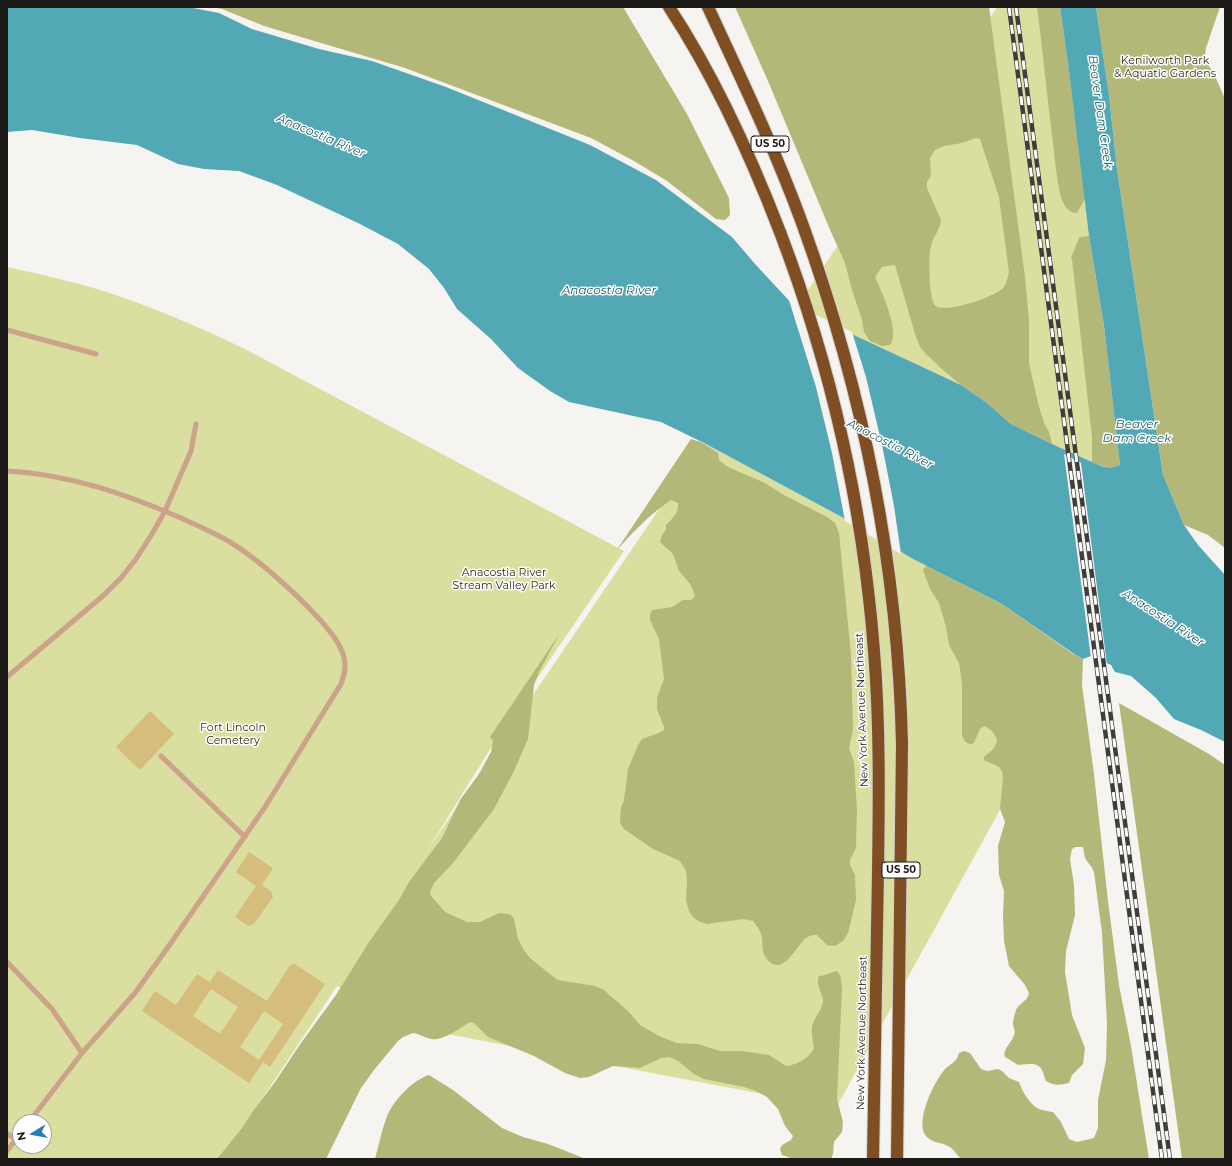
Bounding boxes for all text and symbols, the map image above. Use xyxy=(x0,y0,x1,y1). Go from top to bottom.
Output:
water label: Beaver Dam Creek xyxy=(1085,54,1115,170)
park label: Kenilworth Park & Aquatic Gardens xyxy=(1114,54,1216,80)
water label: Anacostia River xyxy=(275,111,367,161)
road number: US 50 xyxy=(751,136,789,152)
water label: Anacostia River xyxy=(562,283,656,297)
water label: Anacostia River xyxy=(845,416,935,472)
water label: Beaver Dam Creek xyxy=(1103,417,1171,445)
park label: Anacostia River Stream Valley Park xyxy=(452,566,556,592)
water label: Anacostia River xyxy=(1119,586,1207,650)
street label: New York Avenue Northeast xyxy=(853,633,871,787)
park label: Fort Lincoln Cemetery xyxy=(200,721,266,747)
road number: US 50 xyxy=(882,862,920,878)
street label: New York Avenue Northeast xyxy=(854,956,870,1110)
north arrow xyxy=(12,1114,52,1154)
text: N xyxy=(13,1130,29,1142)

